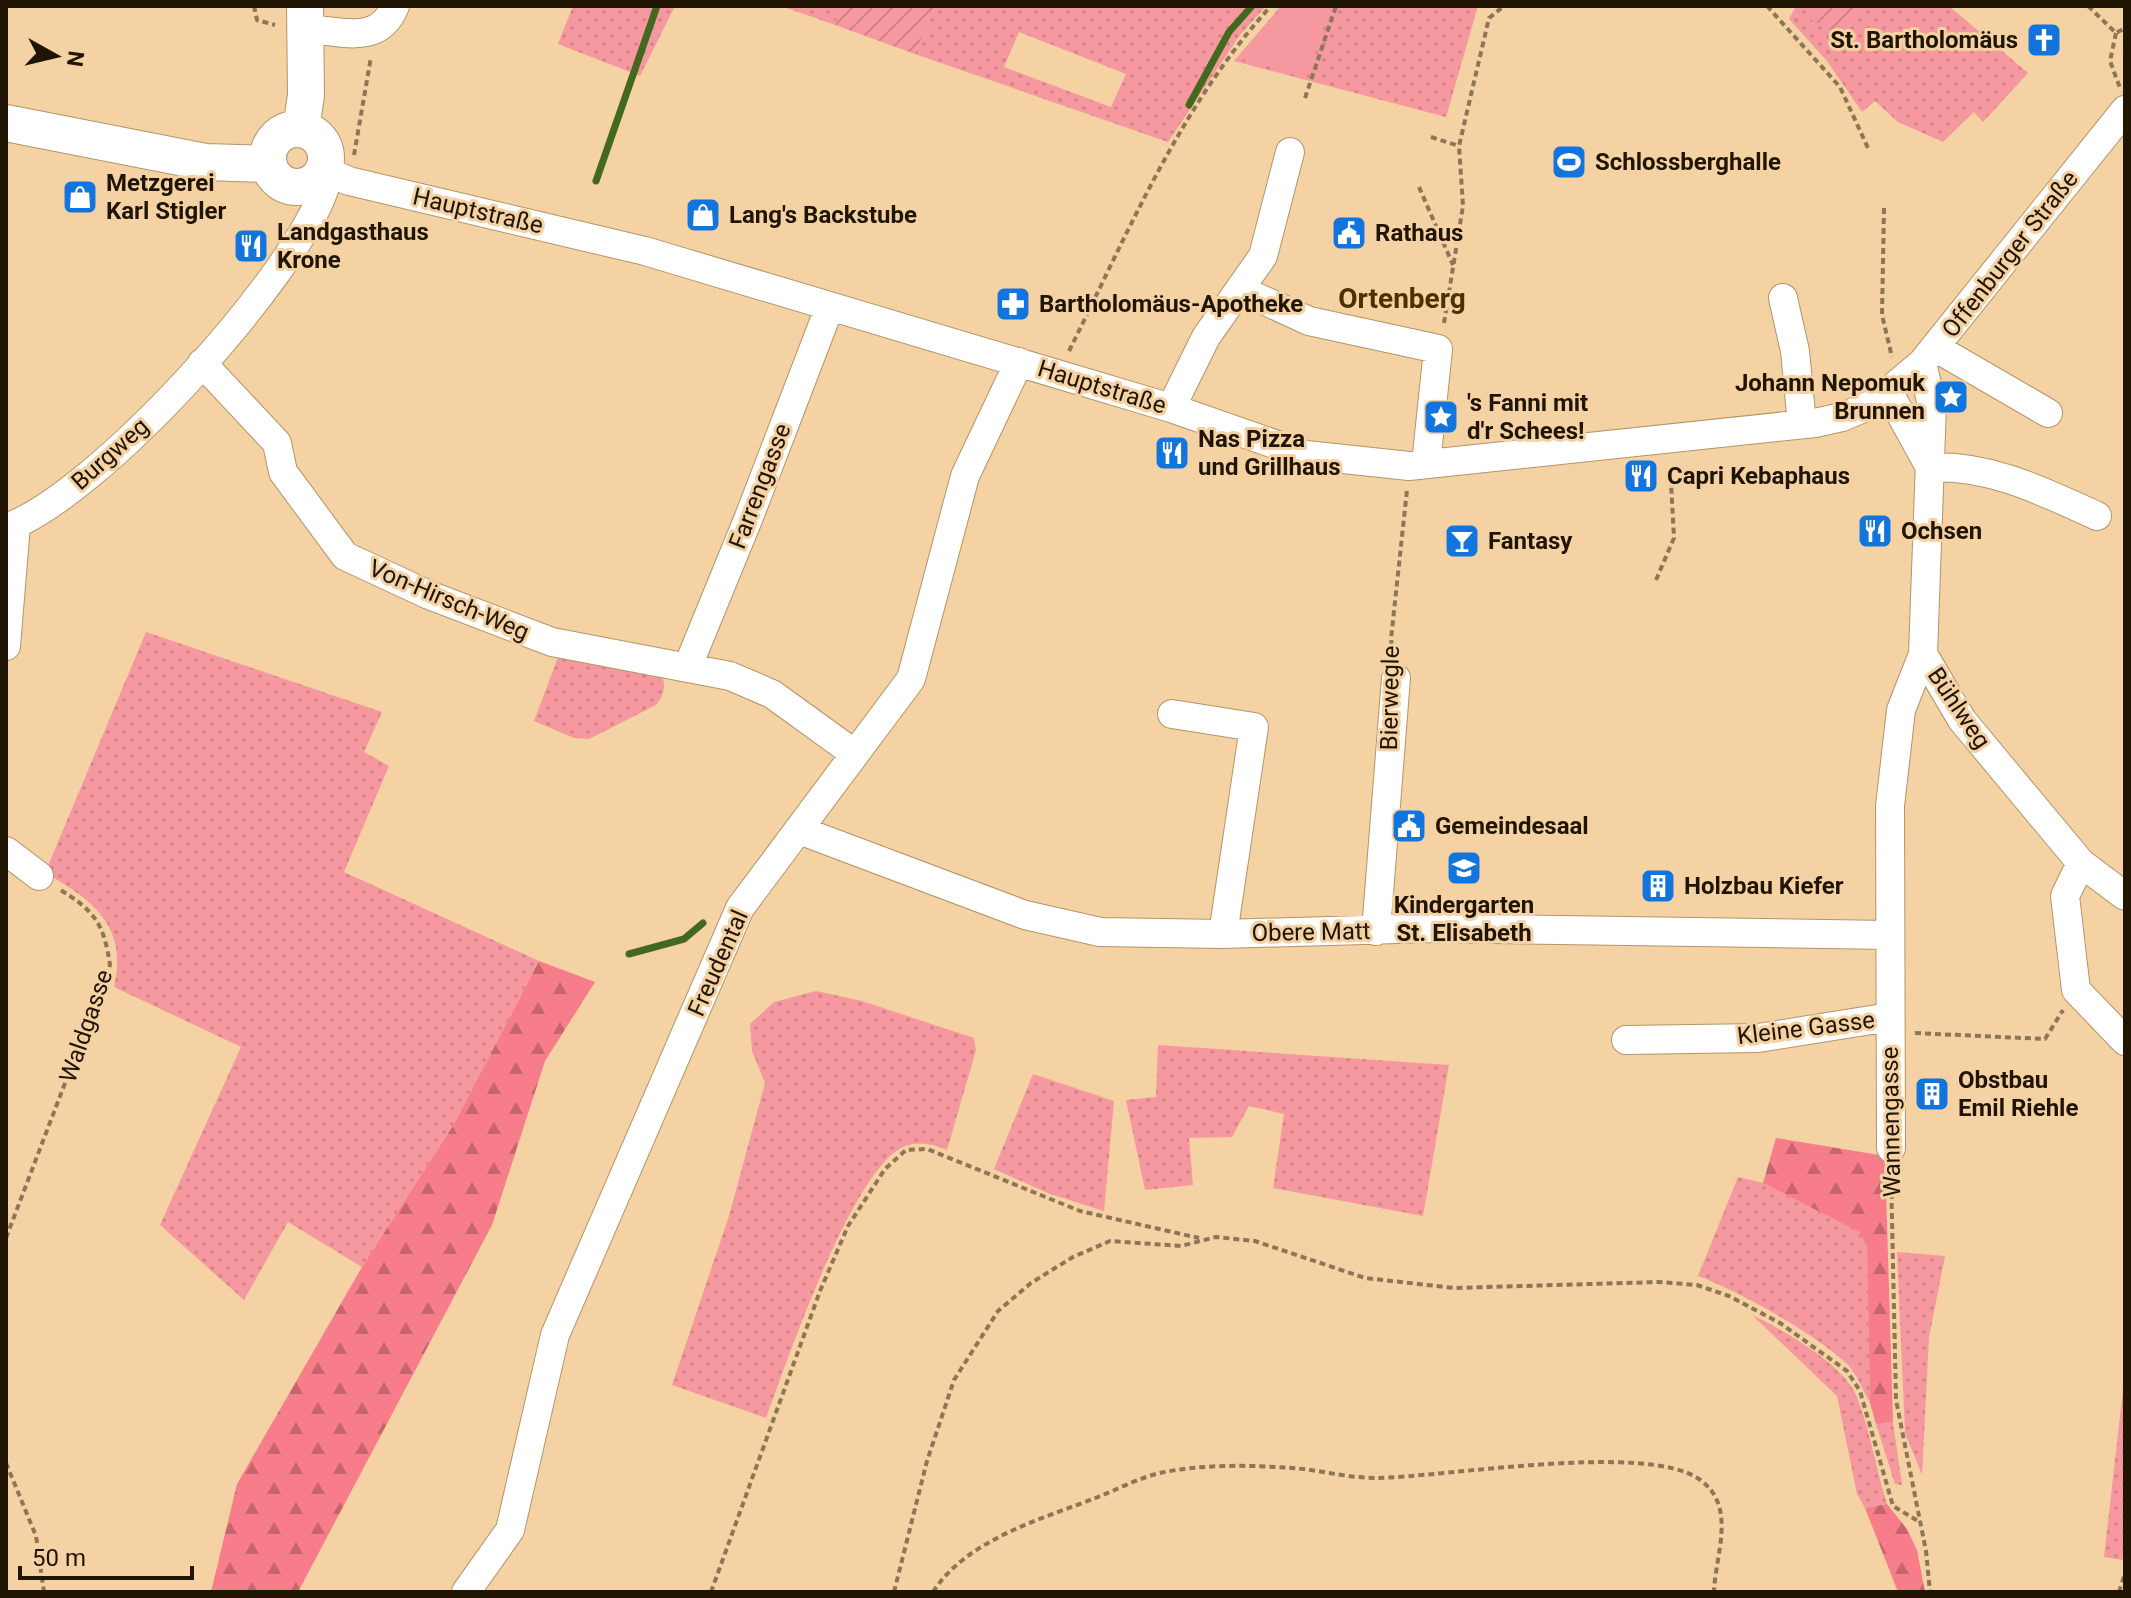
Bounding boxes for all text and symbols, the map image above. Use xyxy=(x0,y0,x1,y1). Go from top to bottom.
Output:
north arrow xyxy=(16,16,96,96)
church icon: St. Bartholomäus xyxy=(2025,21,2063,59)
place label: St. Bartholomäus xyxy=(1830,26,2018,54)
text: N xyxy=(62,49,89,68)
sports icon: Schlossberghalle xyxy=(1550,143,1588,181)
place label: Schlossberghalle xyxy=(1595,148,1781,176)
street label: Offenburger Straße xyxy=(1936,165,2084,343)
place label: Metzgerei Karl Stigler xyxy=(106,169,226,225)
shop icon: Metzgerei Karl Stigler xyxy=(61,178,99,216)
street label: Hauptstraße xyxy=(410,182,546,240)
shop icon: Lang's Backstube xyxy=(684,196,722,234)
place label: Lang's Backstube xyxy=(729,201,917,229)
public building icon: Rathaus xyxy=(1330,214,1368,252)
place label: Landgasthaus Krone xyxy=(277,218,429,274)
place label: Rathaus xyxy=(1375,219,1463,247)
restaurant icon: Landgasthaus Krone xyxy=(232,227,270,265)
district label: Ortenberg xyxy=(1338,282,1466,315)
pharmacy icon: Bartholomäus-Apotheke xyxy=(994,285,1032,323)
place label: Bartholomäus-Apotheke xyxy=(1039,290,1303,318)
street label: Hauptstraße xyxy=(1034,354,1170,420)
place label: Johann Nepomuk Brunnen xyxy=(1735,369,1926,425)
place icon: Johann Nepomuk Brunnen xyxy=(1932,378,1970,416)
place label: 's Fanni mit d'r Schees! xyxy=(1467,389,1588,445)
place icon: 's Fanni mit d'r Schees! xyxy=(1422,398,1460,436)
street label: Burgweg xyxy=(66,412,154,496)
street label: Farrengasse xyxy=(723,419,797,553)
place label: Nas Pizza und Grillhaus xyxy=(1198,425,1341,481)
restaurant icon: Nas Pizza und Grillhaus xyxy=(1153,434,1191,472)
restaurant icon: Capri Kebaphaus xyxy=(1622,457,1660,495)
place label: Capri Kebaphaus xyxy=(1667,462,1850,490)
restaurant icon: Ochsen xyxy=(1856,512,1894,550)
place label: Ochsen xyxy=(1901,517,1982,545)
bar icon: Fantasy xyxy=(1443,522,1481,560)
place label: Fantasy xyxy=(1488,527,1573,555)
street label: Von-Hirsch-Weg xyxy=(365,554,533,646)
street label: Bierwegle xyxy=(1375,645,1405,751)
street label: Bühlweg xyxy=(1922,662,1996,754)
public building icon: Gemeindesaal xyxy=(1390,807,1428,845)
place label: Gemeindesaal xyxy=(1435,812,1589,840)
school or university icon: Kindergarten St. Elisabeth xyxy=(1445,849,1483,887)
building icon: Holzbau Kiefer xyxy=(1639,867,1677,905)
place label: Holzbau Kiefer xyxy=(1684,872,1844,900)
place label: Kindergarten St. Elisabeth xyxy=(1394,891,1534,947)
street label: Freudental xyxy=(682,906,754,1020)
street label: Obere Matt xyxy=(1251,917,1371,947)
street label: Waldgasse xyxy=(54,966,118,1086)
street label: Kleine Gasse xyxy=(1736,1006,1876,1050)
street label: Wannengasse xyxy=(1876,1047,1906,1197)
place label: Obstbau Emil Riehle xyxy=(1958,1066,2078,1122)
building icon: Obstbau Emil Riehle xyxy=(1913,1075,1951,1113)
scale bar xyxy=(20,1530,192,1580)
text: 50 m xyxy=(32,1544,86,1572)

